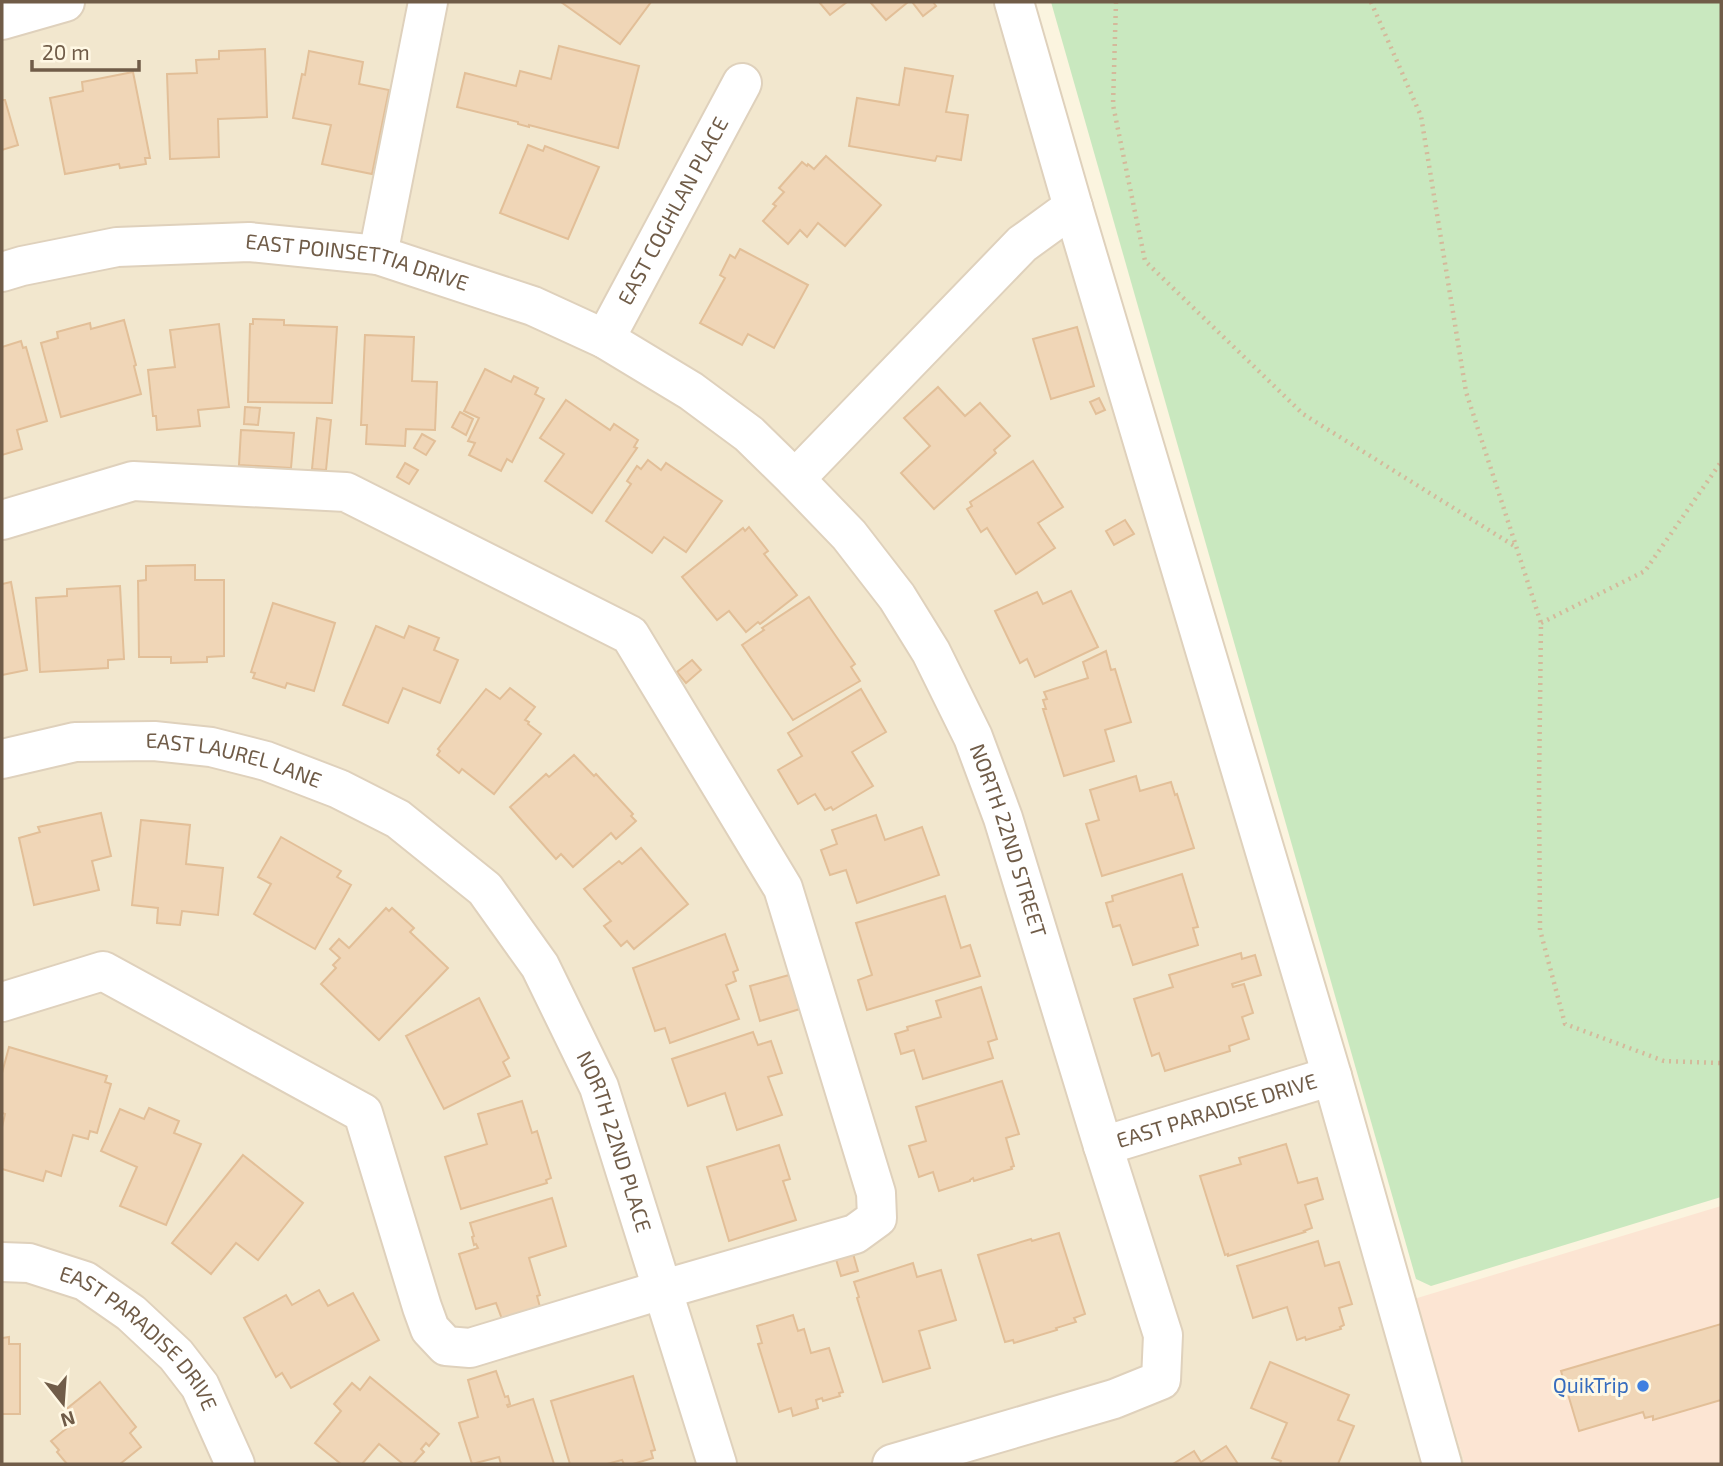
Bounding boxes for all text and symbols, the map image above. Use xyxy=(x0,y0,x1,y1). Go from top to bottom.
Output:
scale bar xyxy=(32,28,138,72)
text: 20 m xyxy=(42,39,90,64)
street label: EAST COGHLAN PLACE xyxy=(612,112,732,309)
street label: EAST POINSETTIA DRIVE xyxy=(244,228,472,295)
street label: EAST LAUREL LANE xyxy=(145,727,326,792)
street label: NORTH 22ND STREET xyxy=(966,740,1053,940)
street label: NORTH 22ND PLACE xyxy=(572,1047,658,1235)
street label: EAST PARADISE DRIVE xyxy=(1113,1067,1320,1152)
street label: EAST PARADISE DRIVE xyxy=(57,1260,223,1414)
north arrow xyxy=(28,1368,98,1438)
place label: QuikTrip xyxy=(1553,1372,1629,1398)
marker: QuikTrip xyxy=(1635,1378,1651,1394)
text: N xyxy=(58,1407,78,1433)

